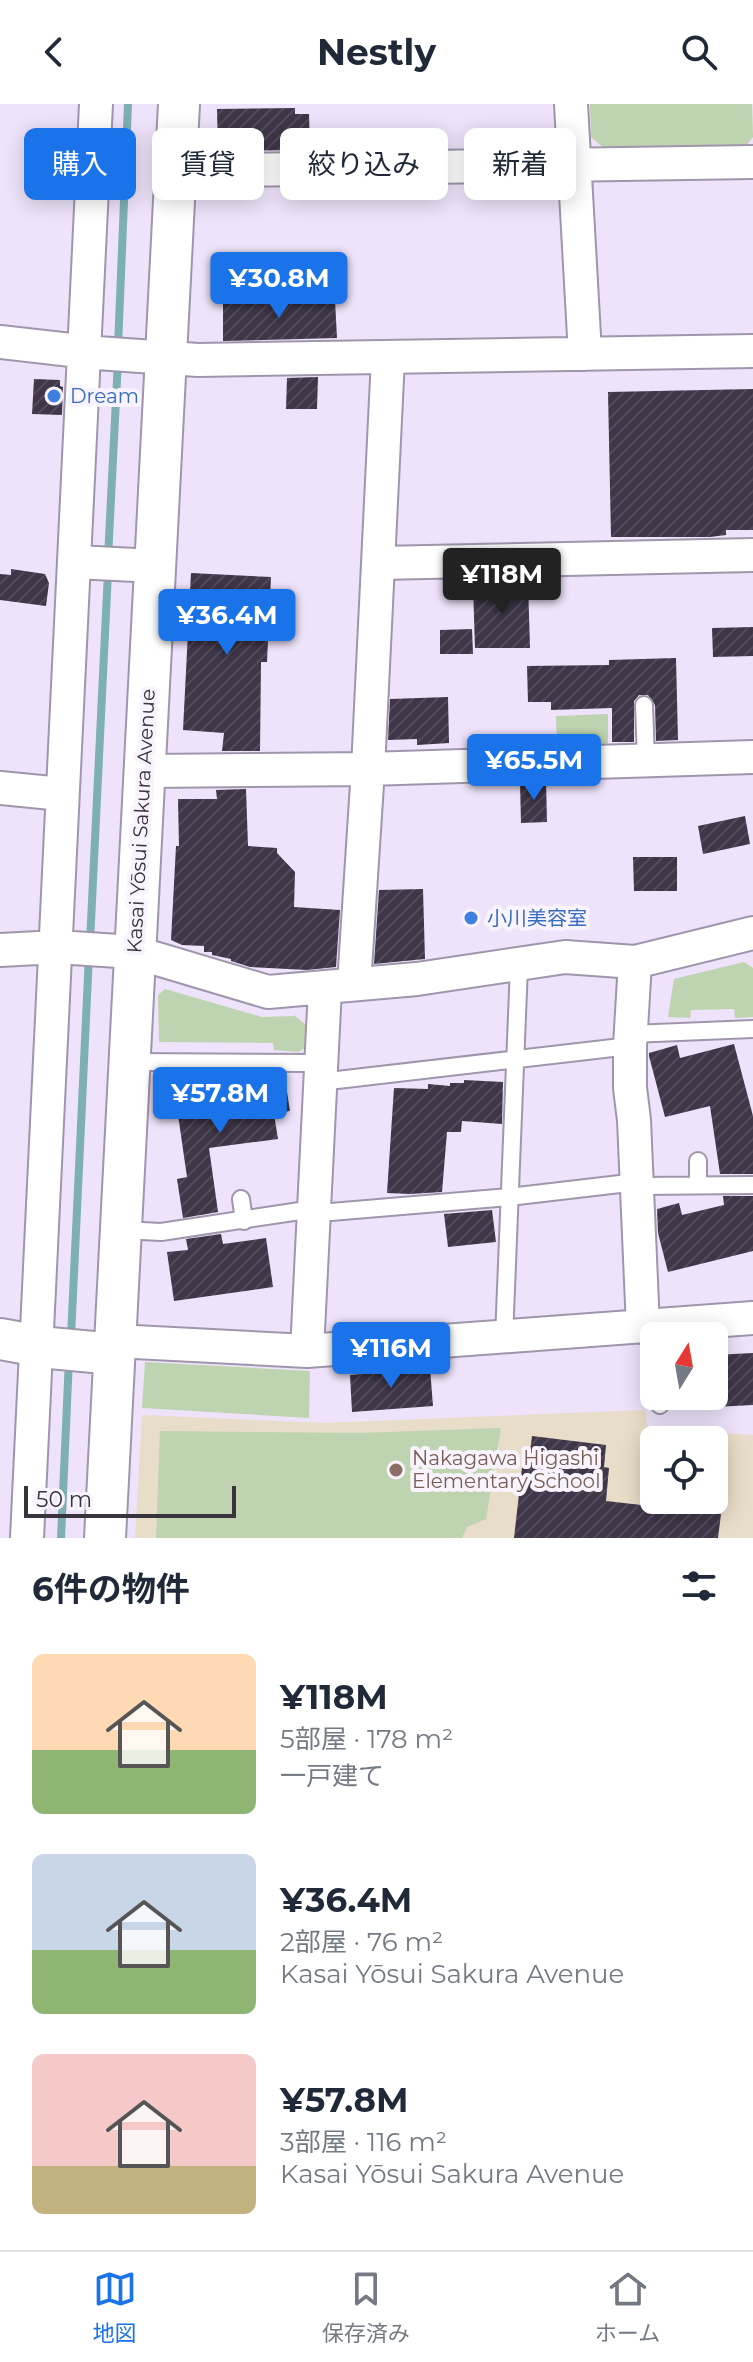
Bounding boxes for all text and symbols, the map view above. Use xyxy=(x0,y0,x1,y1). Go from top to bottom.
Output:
icon: back xyxy=(32,30,76,74)
text: Nestly xyxy=(317,30,436,74)
icon: search xyxy=(677,30,721,74)
chip: 購入 xyxy=(24,128,136,200)
chip: 賃貸 xyxy=(152,128,264,200)
chip: 絞り込み xyxy=(280,128,448,200)
chip: 新着 xyxy=(464,128,576,200)
pin: ¥30.8M xyxy=(214,252,344,320)
text: ¥30.8M xyxy=(228,262,330,294)
place label: Dream xyxy=(70,384,139,408)
marker: Dream xyxy=(45,387,63,405)
pin: ¥118M xyxy=(446,548,558,616)
text: ¥118M xyxy=(461,558,543,590)
pin: ¥36.4M xyxy=(162,589,292,657)
text: ¥36.4M xyxy=(176,599,278,631)
street label: Kasai Yōsui Sakura Avenue xyxy=(122,688,160,954)
pin: ¥65.5M xyxy=(469,734,599,802)
text: ¥65.5M xyxy=(485,744,583,776)
place label: 小川美容室 xyxy=(487,906,587,930)
marker: 小川美容室 xyxy=(462,909,480,927)
pin: ¥57.8M xyxy=(155,1067,285,1135)
text: ¥57.8M xyxy=(171,1077,269,1109)
pin: ¥116M xyxy=(335,1322,447,1390)
north arrow xyxy=(640,1322,728,1410)
map controls xyxy=(640,1322,728,1514)
text: ¥116M xyxy=(350,1332,432,1364)
button: locate xyxy=(640,1426,728,1514)
place label: Nakagawa Higashi Elementary School xyxy=(412,1446,601,1493)
marker: Nakagawa Higashi Elementary School xyxy=(387,1461,405,1479)
scale bar xyxy=(24,1482,236,1518)
text: 50 m xyxy=(36,1486,92,1513)
icon: filters xyxy=(677,1564,721,1608)
text: 6件の物件 xyxy=(32,1568,190,1610)
text: ¥118M xyxy=(280,1676,388,1718)
icon: home xyxy=(96,1686,192,1782)
text: 5部屋 · 178 m² xyxy=(280,1723,453,1755)
text: 一戸建て xyxy=(280,1760,384,1792)
text: ¥36.4M xyxy=(280,1879,412,1921)
icon: home xyxy=(96,1886,192,1982)
text: 2部屋 · 76 m² xyxy=(280,1926,443,1958)
text: Kasai Yōsui Sakura Avenue xyxy=(280,1958,624,1990)
text: ¥57.8M xyxy=(280,2079,408,2121)
icon: home xyxy=(96,2086,192,2182)
text: 3部屋 · 116 m² xyxy=(280,2126,447,2158)
text: Kasai Yōsui Sakura Avenue xyxy=(280,2158,624,2190)
tab: 地図 xyxy=(93,2267,137,2347)
tab: 保存済み xyxy=(322,2267,410,2347)
tab: ホーム xyxy=(595,2267,660,2347)

